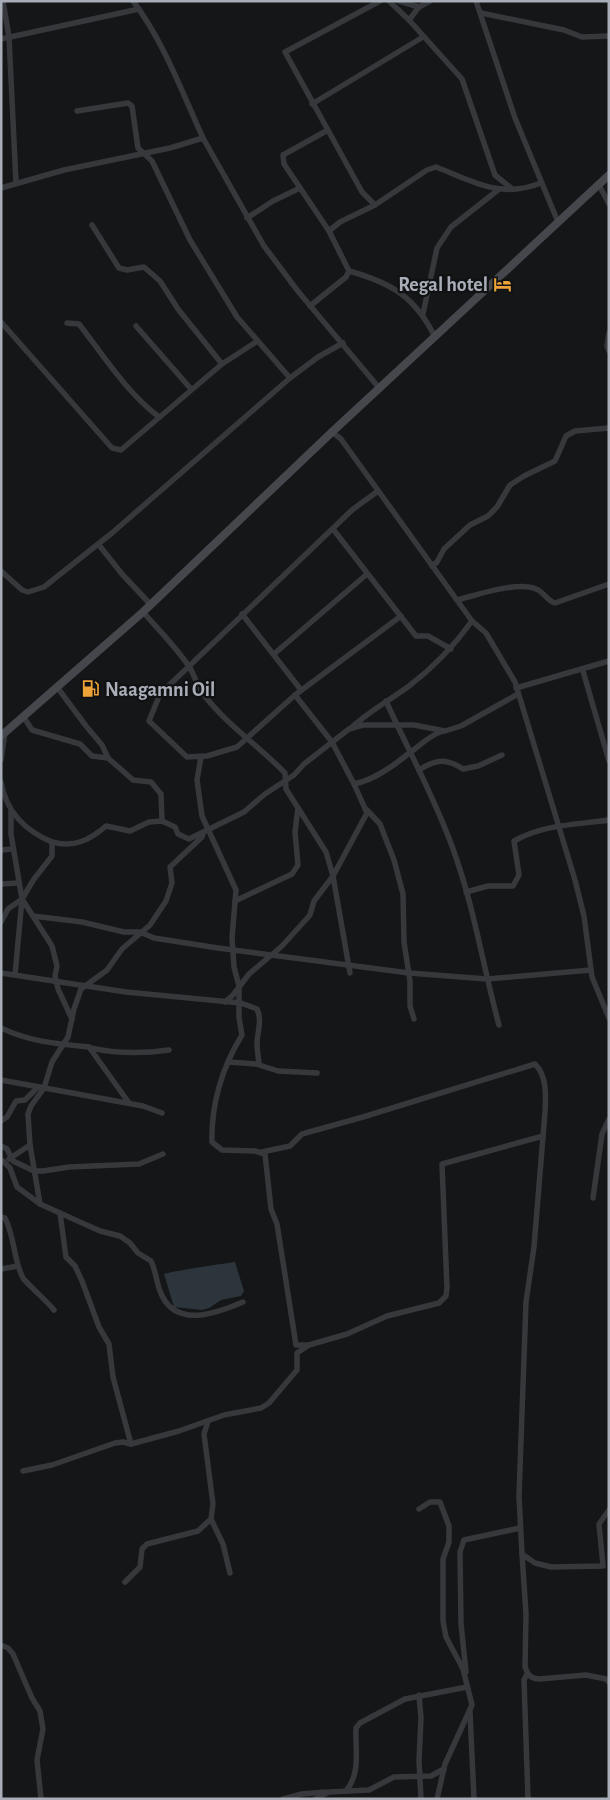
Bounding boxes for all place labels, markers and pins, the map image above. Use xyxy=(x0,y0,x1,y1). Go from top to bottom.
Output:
hotel icon: Regal hotel xyxy=(492,274,512,294)
place label: Regal hotel xyxy=(398,275,488,295)
fuel station icon: Naagamni Oil xyxy=(81,679,101,699)
place label: Naagamni Oil xyxy=(105,680,215,700)

